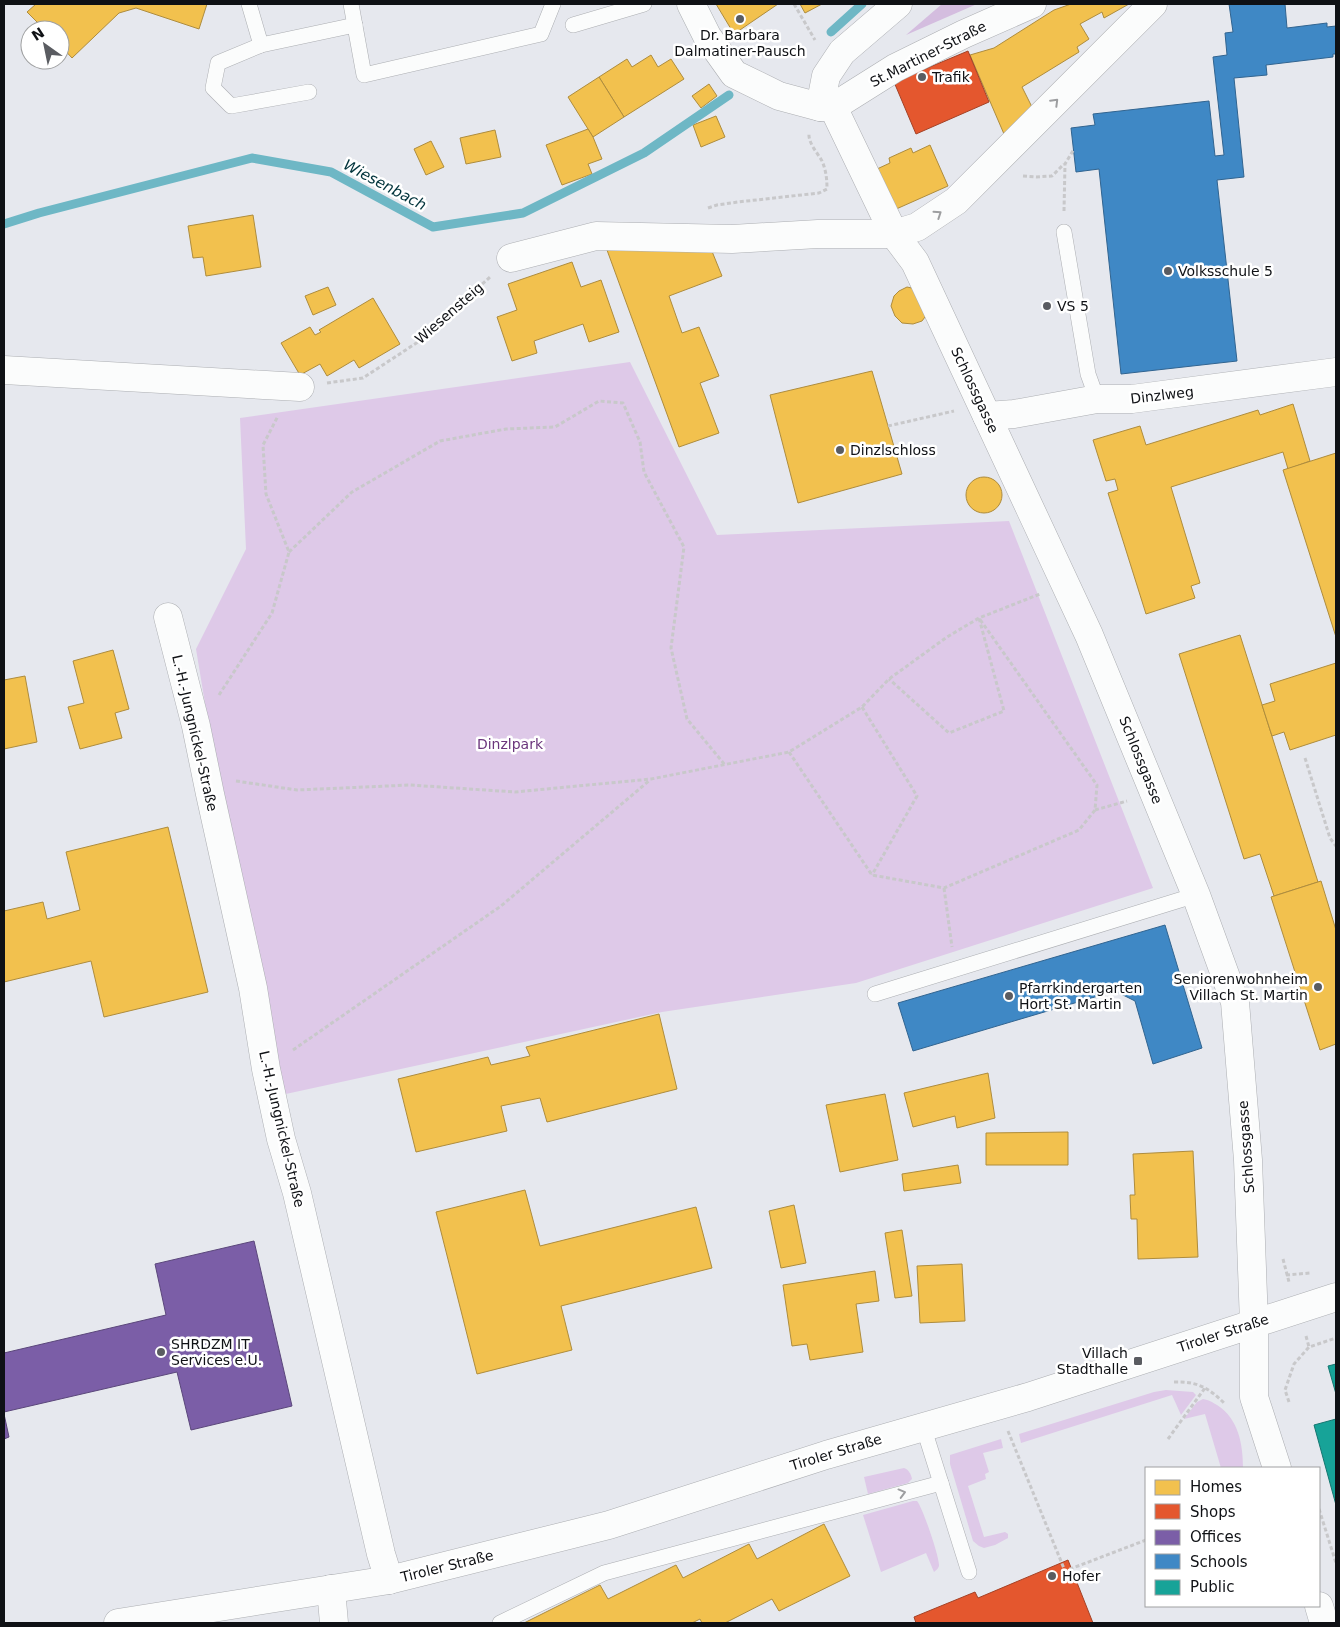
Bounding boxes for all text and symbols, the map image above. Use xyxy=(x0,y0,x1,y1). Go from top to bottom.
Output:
marker: Dr. Barbara Dalmatiner-Pausch xyxy=(734,13,746,25)
street label: St.Martiner-Straße xyxy=(867,18,989,90)
north arrow xyxy=(20,20,70,70)
text: N xyxy=(29,24,47,44)
place label: Dr. Barbara Dalmatiner-Pausch xyxy=(674,27,806,59)
place label: Trafik xyxy=(931,69,971,85)
marker: Trafik xyxy=(916,71,928,83)
one-way arrow xyxy=(1049,99,1058,108)
water label: Wiesenbach xyxy=(340,156,430,214)
one-way arrow xyxy=(932,211,941,220)
place label: Volksschule 5 xyxy=(1178,263,1273,279)
marker: Volksschule 5 xyxy=(1162,265,1174,277)
street label: Wiesensteig xyxy=(412,279,486,347)
place label: VS 5 xyxy=(1057,298,1089,314)
marker: VS 5 xyxy=(1041,300,1053,312)
street label: Schlossgasse xyxy=(948,344,1002,436)
street label: Dinzlweg xyxy=(1129,383,1195,407)
place label: Dinzlschloss xyxy=(850,442,936,458)
marker: Dinzlschloss xyxy=(834,444,846,456)
street label: L.-H.-Jungnickel-Straße xyxy=(169,653,221,813)
street label: Schlossgasse xyxy=(1116,714,1166,806)
park label: Dinzlpark xyxy=(477,736,544,752)
place label: Seniorenwohnheim Villach St. Martin xyxy=(1173,971,1308,1003)
place label: Pfarrkindergarten Hort St. Martin xyxy=(1019,980,1142,1012)
marker: Seniorenwohnheim Villach St. Martin xyxy=(1312,981,1324,993)
marker: Pfarrkindergarten Hort St. Martin xyxy=(1003,990,1015,1002)
street label: L.-H.-Jungnickel-Straße xyxy=(256,1049,308,1209)
street label: Schlossgasse xyxy=(1235,1100,1257,1194)
street label: Tiroler Straße xyxy=(1174,1311,1271,1356)
place label: SHRDZM IT Services e.U. xyxy=(171,1336,262,1368)
place label: Villach Stadthalle xyxy=(1057,1345,1128,1377)
marker: SHRDZM IT Services e.U. xyxy=(155,1346,167,1358)
marker: Villach Stadthalle xyxy=(1132,1355,1144,1367)
street label: Tiroler Straße xyxy=(787,1430,884,1474)
legend xyxy=(1145,1467,1320,1607)
text: Homes xyxy=(1190,1478,1242,1496)
one-way arrow xyxy=(898,1488,907,1499)
text: Shops xyxy=(1190,1503,1236,1521)
text: Offices xyxy=(1190,1528,1242,1546)
street label: Tiroler Straße xyxy=(398,1547,495,1585)
text: Schools xyxy=(1190,1553,1248,1571)
place label: Hofer xyxy=(1062,1568,1101,1584)
marker: Hofer xyxy=(1046,1570,1058,1582)
text: Public xyxy=(1190,1578,1234,1596)

